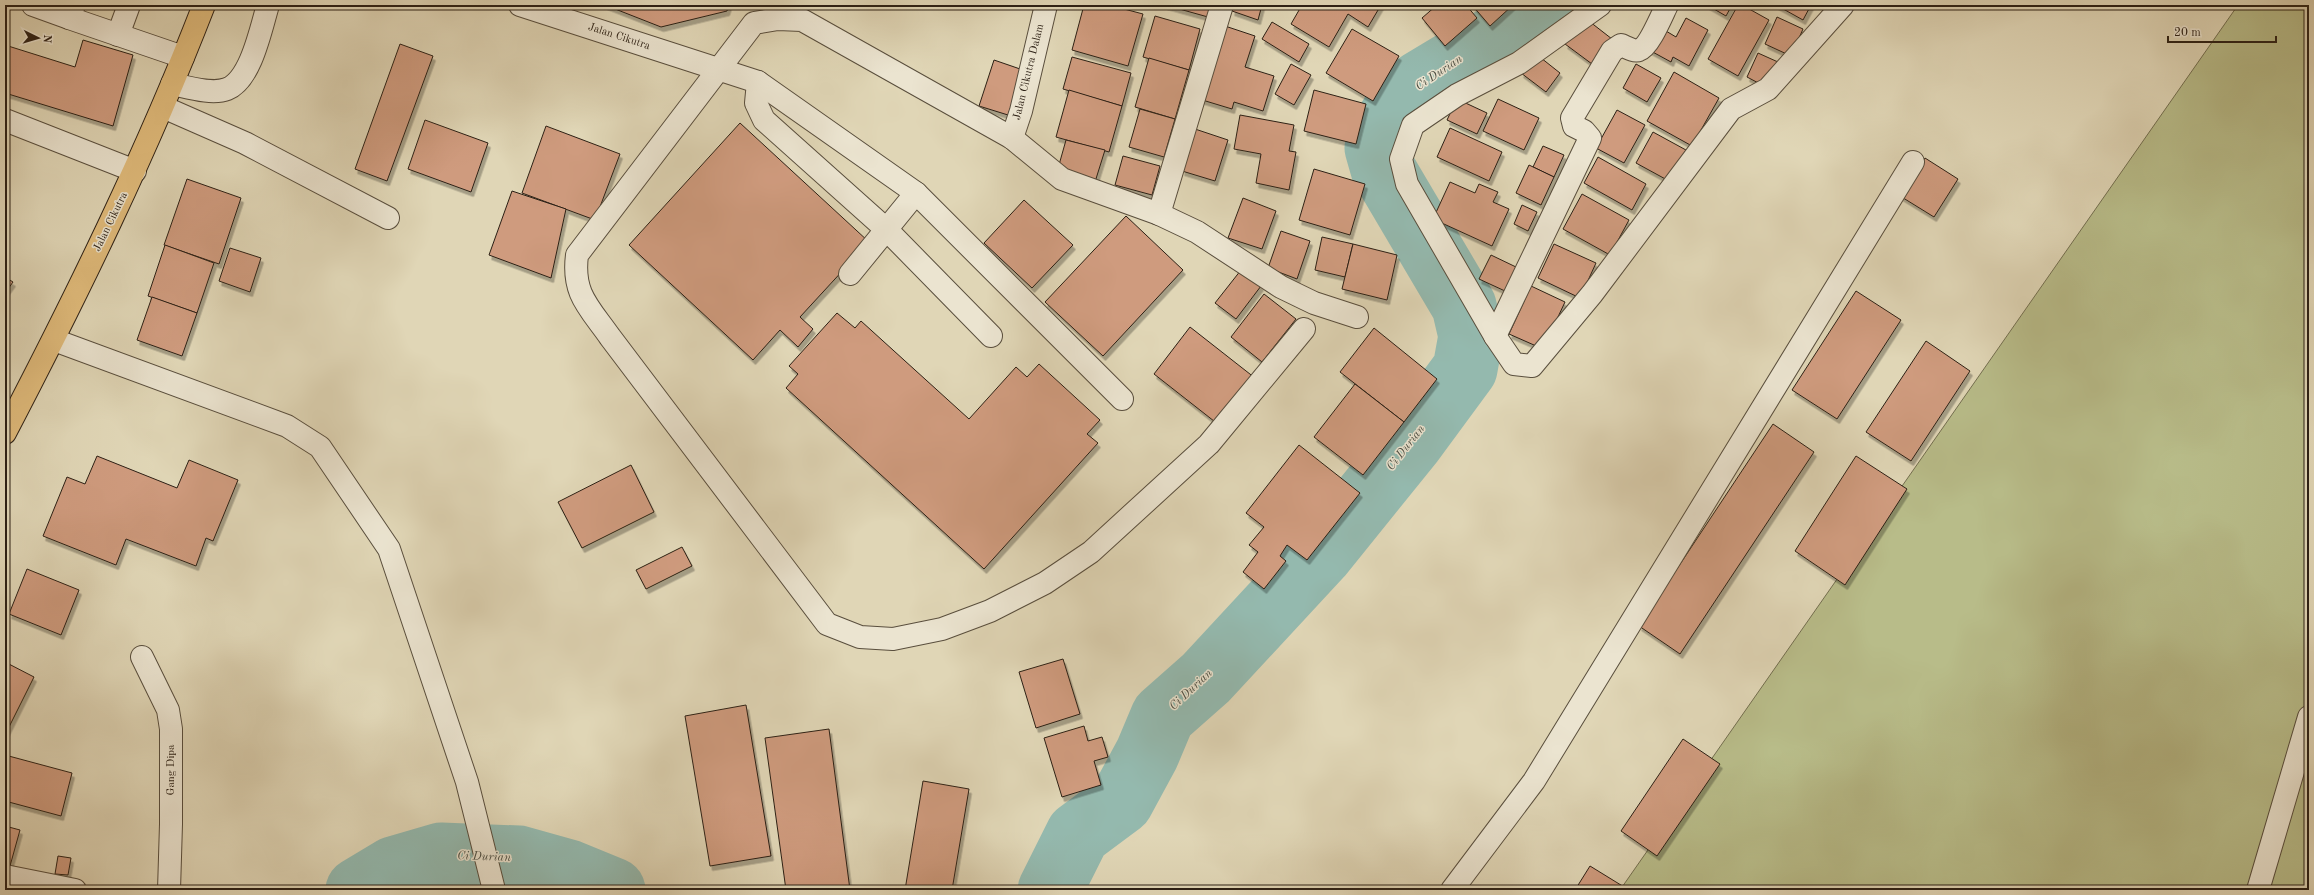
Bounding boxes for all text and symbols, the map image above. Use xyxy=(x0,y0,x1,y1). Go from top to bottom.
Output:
north arrow xyxy=(18,18,58,58)
scale bar xyxy=(2168,18,2276,44)
street label: Jalan Cikutra xyxy=(587,22,652,52)
street label: Jalan Cikutra Dalam xyxy=(1012,23,1046,121)
text: 20 m xyxy=(2174,27,2201,39)
text: N xyxy=(41,34,52,44)
water label: Ci Durian xyxy=(1413,53,1465,93)
street label: Jalan Cikutra xyxy=(92,190,130,253)
water label: Ci Durian xyxy=(1385,423,1427,473)
water label: Ci Durian xyxy=(1167,667,1215,713)
street label: Gang Dipa xyxy=(166,744,177,796)
water label: Ci Durian xyxy=(457,850,511,864)

